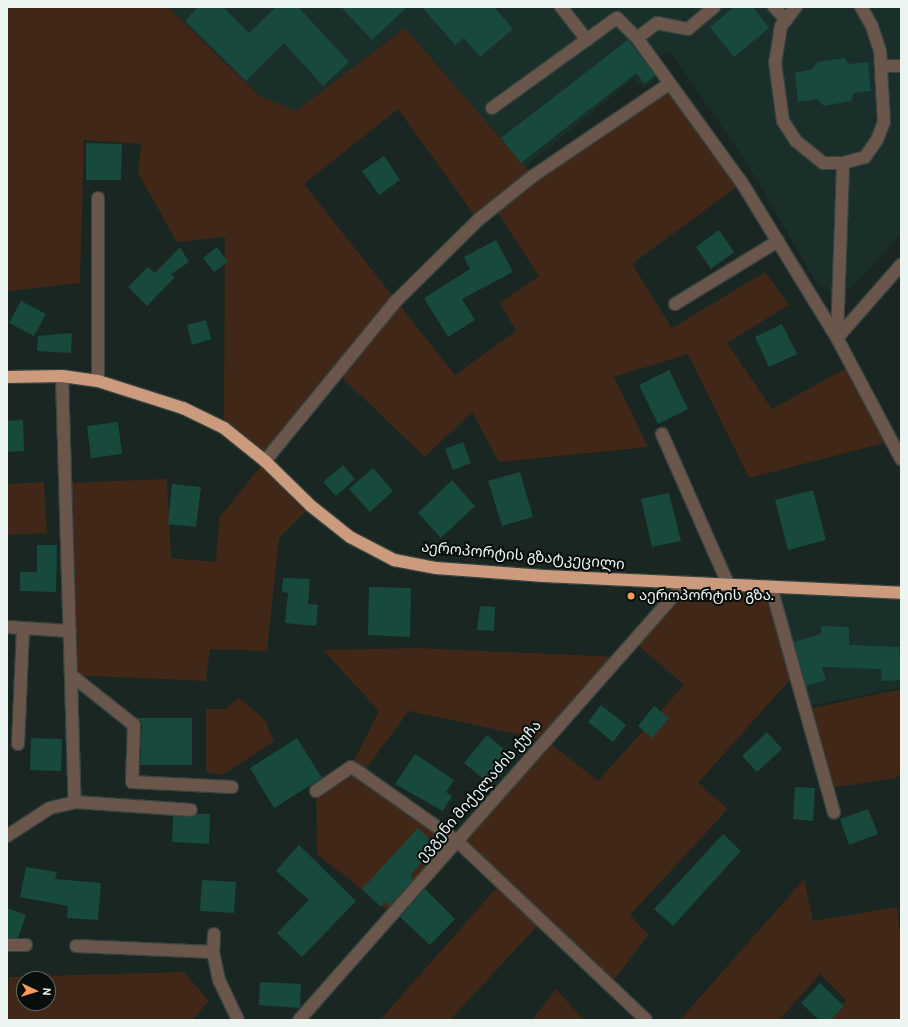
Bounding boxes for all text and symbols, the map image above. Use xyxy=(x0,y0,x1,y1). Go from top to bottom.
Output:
street label: აეროპორტის გზატკეცილი xyxy=(421,538,625,574)
place label: აეროპორტის გზა. xyxy=(639,587,774,605)
marker: აეროპორტის გზა. xyxy=(626,591,636,601)
street label: ევგენი მიქელაძის ქუჩა xyxy=(413,717,545,865)
north arrow xyxy=(16,971,56,1011)
text: N xyxy=(40,987,54,996)

